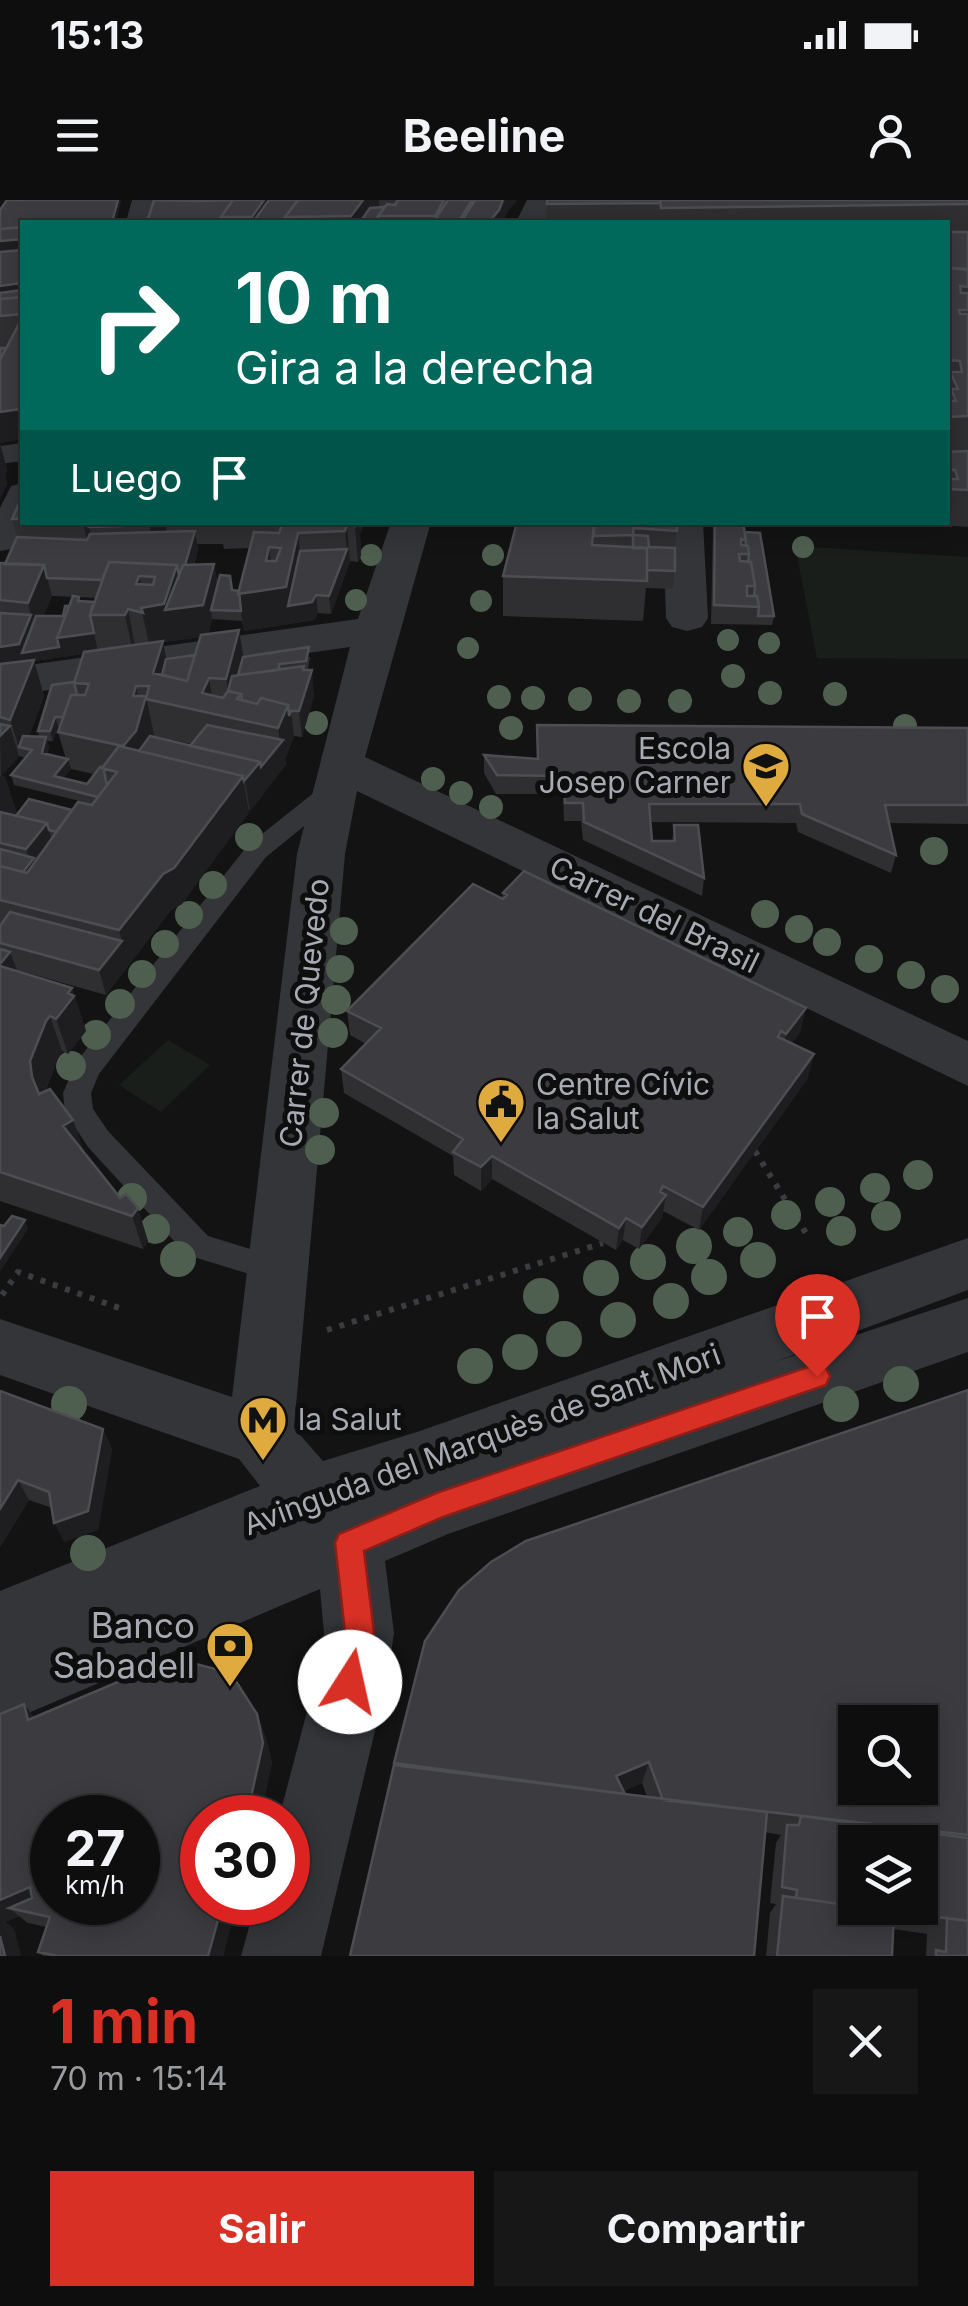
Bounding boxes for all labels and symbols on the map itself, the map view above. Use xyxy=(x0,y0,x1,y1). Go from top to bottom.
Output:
place label: Escola Josep Carner xyxy=(539,730,731,800)
school or university icon: Escola Josep Carner xyxy=(740,740,792,808)
street label: Carrer del Brasil xyxy=(544,848,765,980)
street label: Carrer de Quevedo xyxy=(272,876,336,1149)
place label: Centre Cívic la Salut xyxy=(536,1066,710,1136)
public building icon: Centre Cívic la Salut xyxy=(475,1076,527,1144)
pin xyxy=(775,1274,860,1377)
street label: Avinguda del Marquès de Sant Mori xyxy=(238,1336,725,1542)
metro station icon: la Salut xyxy=(237,1394,289,1462)
place label: la Salut xyxy=(298,1401,402,1437)
place label: Banco Sabadell xyxy=(53,1604,195,1686)
bank icon: Banco Sabadell xyxy=(204,1620,256,1688)
position arrow xyxy=(298,1630,402,1734)
speed limit sign: 30 xyxy=(180,1795,310,1925)

